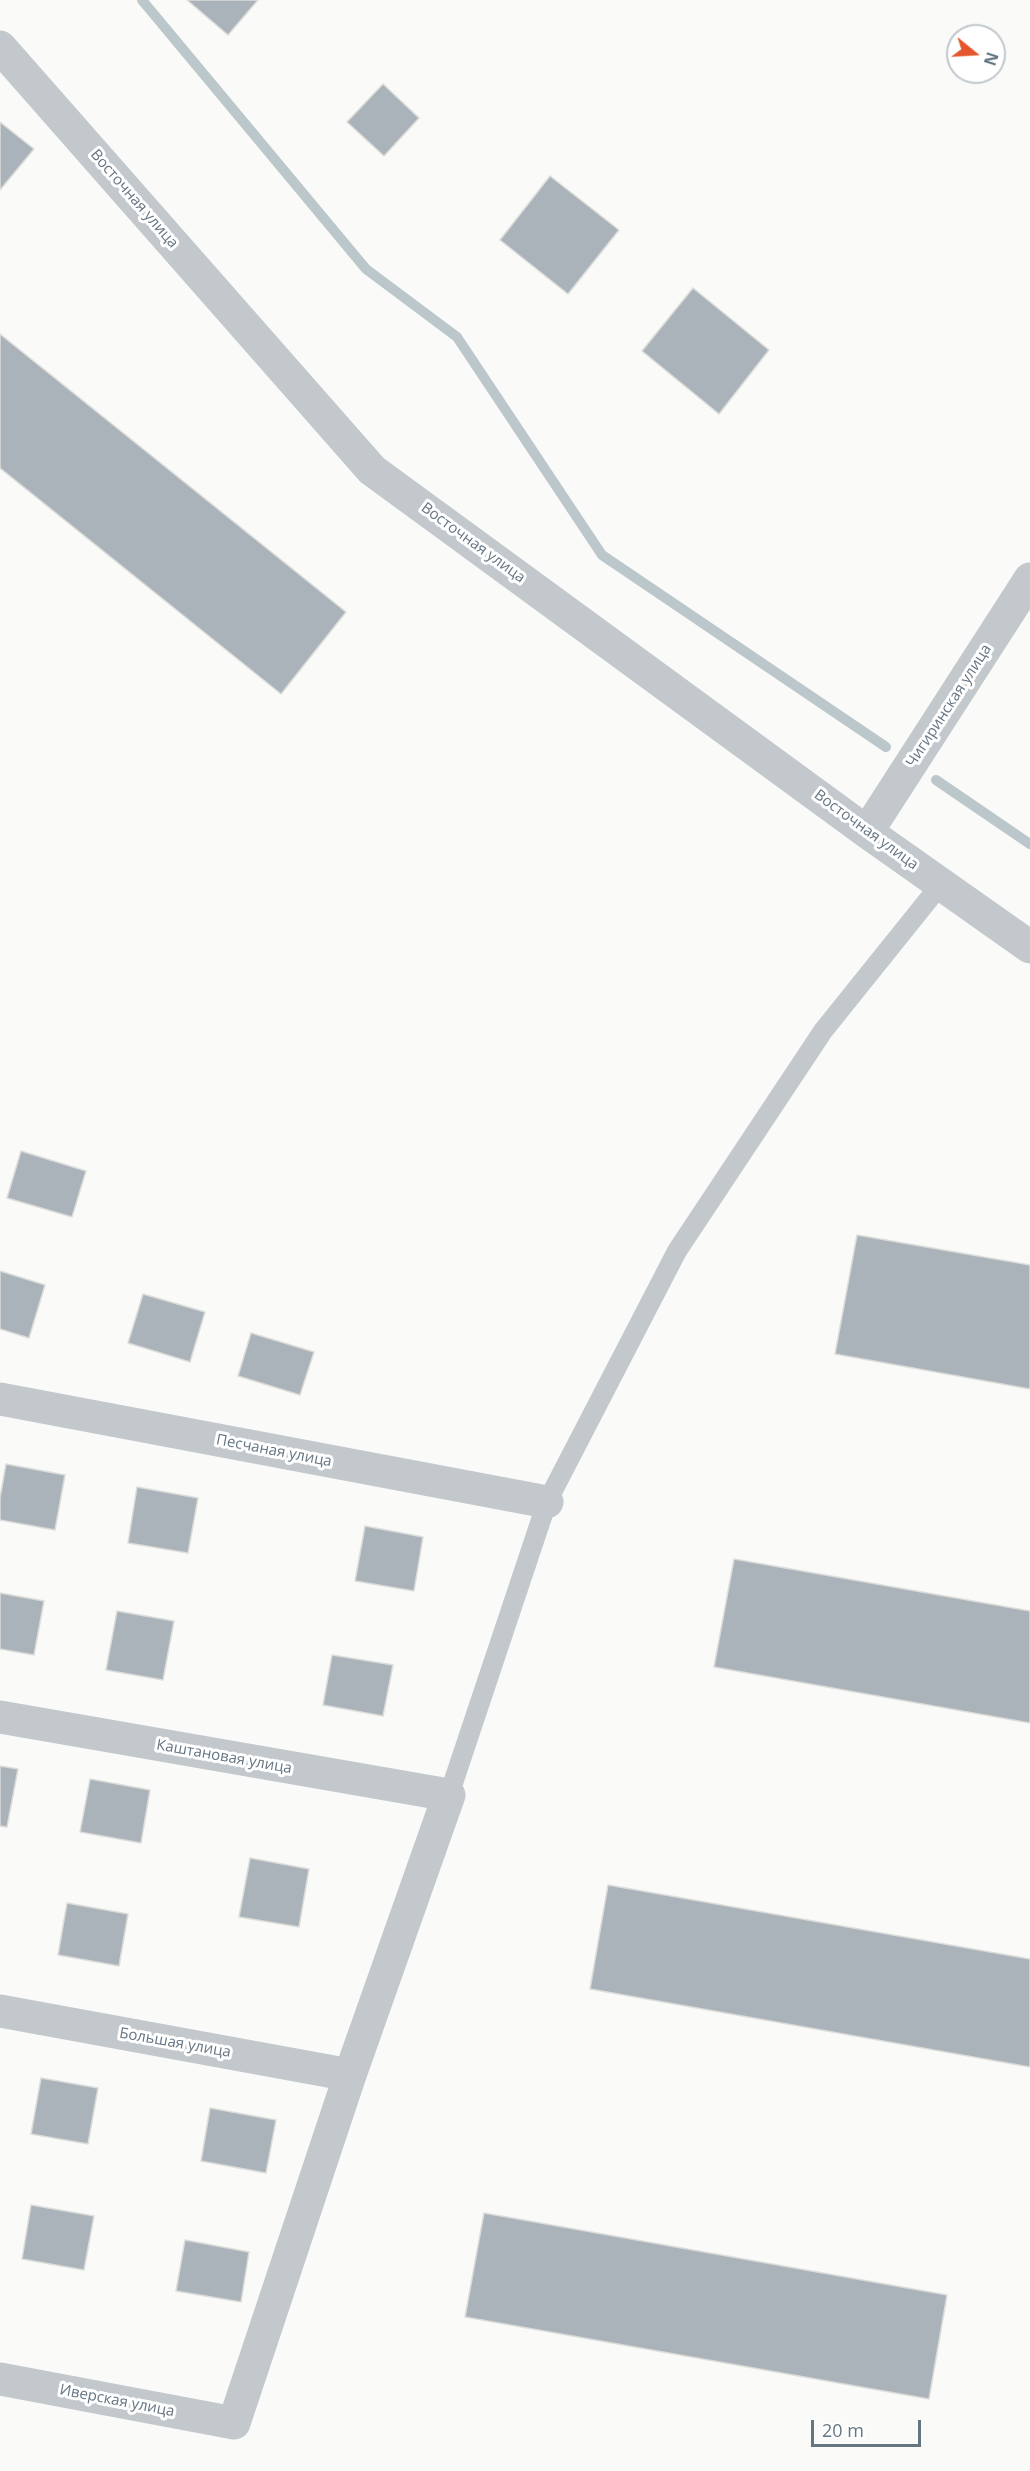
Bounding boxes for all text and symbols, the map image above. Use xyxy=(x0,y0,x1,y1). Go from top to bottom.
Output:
north arrow xyxy=(946,24,1006,84)
text: N xyxy=(979,49,1004,69)
street label: Восточная улица xyxy=(86,146,182,252)
street label: Восточная улица xyxy=(417,499,529,587)
street label: Чигиринская улица xyxy=(903,641,995,771)
street label: Восточная улица xyxy=(810,786,922,874)
street label: Песчаная улица xyxy=(215,1431,333,1471)
street label: Каштановая улица xyxy=(155,1736,293,1778)
street label: Большая улица xyxy=(118,2024,232,2062)
street label: Иверская улица xyxy=(58,2381,176,2421)
scale bar xyxy=(814,2408,924,2446)
text: 20 m xyxy=(822,2418,864,2442)

